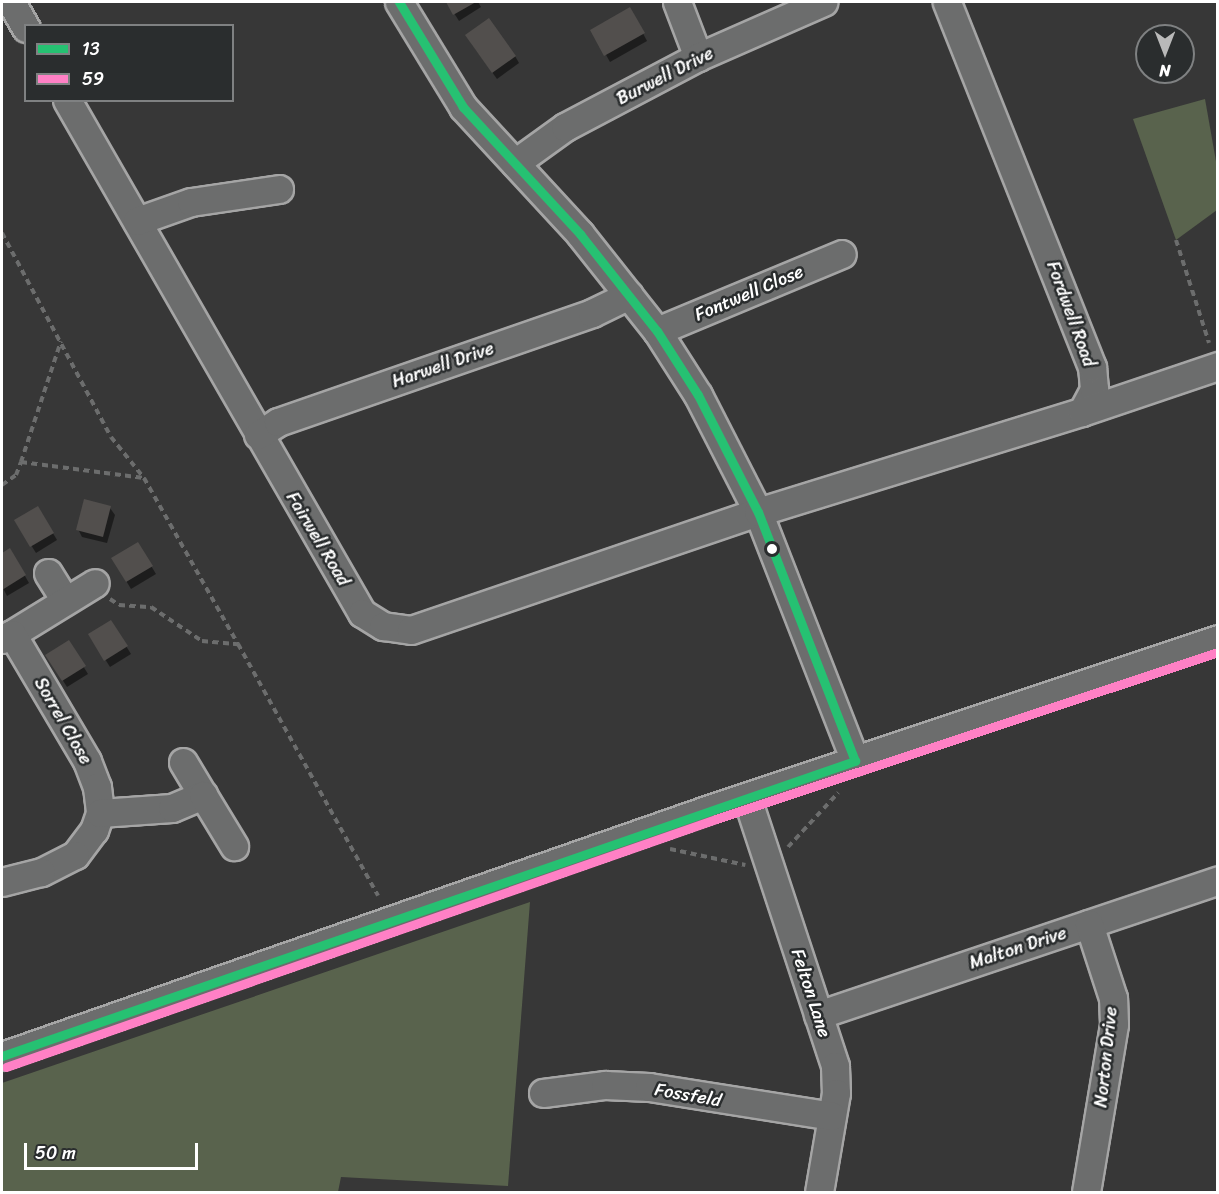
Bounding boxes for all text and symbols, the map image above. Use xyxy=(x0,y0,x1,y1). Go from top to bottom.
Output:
legend xyxy=(24,24,234,102)
north arrow xyxy=(1135,24,1195,84)
text: 13 xyxy=(82,33,100,65)
street label: Burwell Drive xyxy=(613,42,717,110)
text: N xyxy=(1159,56,1171,85)
text: 59 xyxy=(82,63,104,95)
street label: Fordwell Road xyxy=(1042,258,1100,370)
street label: Fontwell Close xyxy=(691,260,807,326)
street label: Harwell Drive xyxy=(389,337,497,393)
street label: Fairwell Road xyxy=(281,488,355,590)
unlabelled marker xyxy=(766,543,778,555)
street label: Sorrel Close xyxy=(29,673,97,769)
street label: Malton Drive xyxy=(967,922,1069,974)
street label: Felton Lane xyxy=(787,946,835,1040)
street label: Norton Drive xyxy=(1090,1006,1122,1108)
street label: Fossfeld xyxy=(653,1079,723,1111)
scale bar xyxy=(27,1131,201,1169)
text: 50 m xyxy=(35,1137,76,1169)

